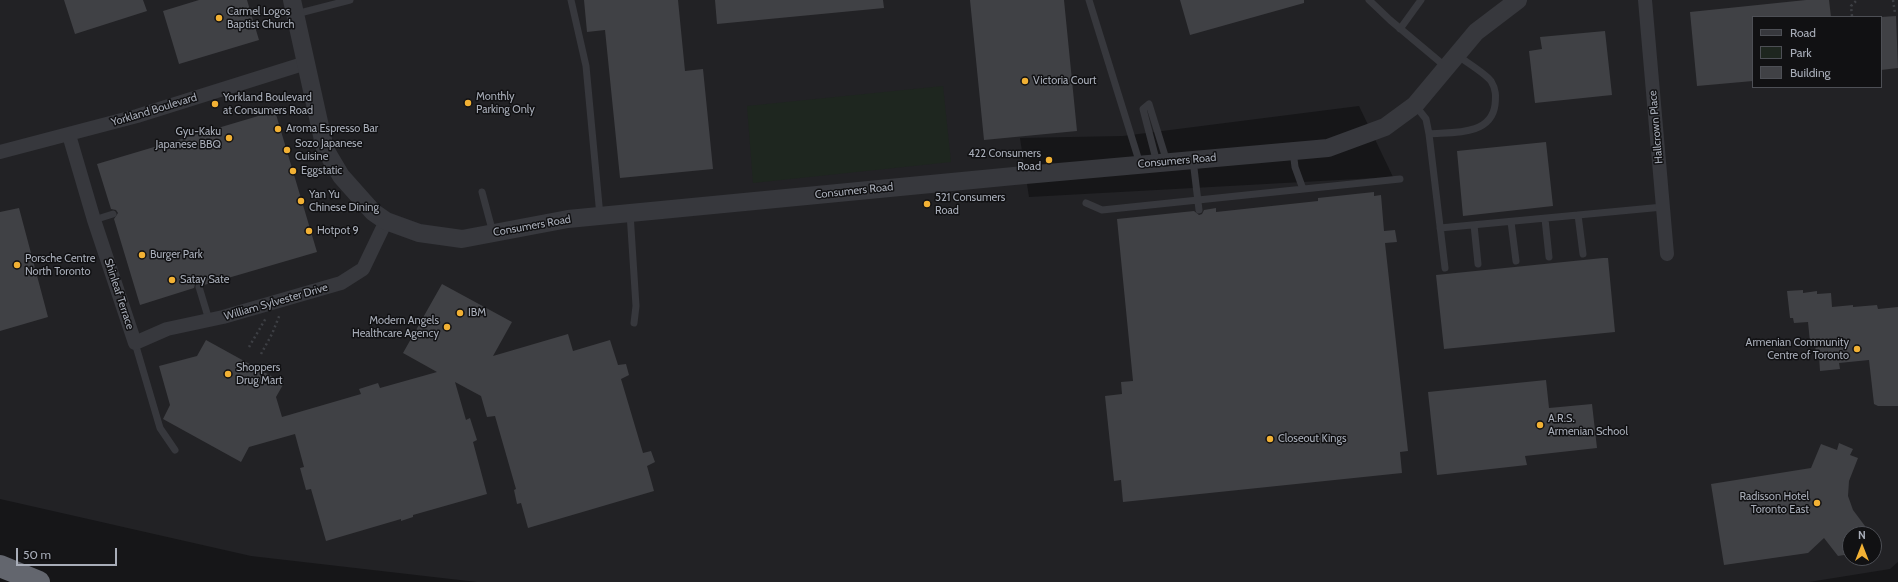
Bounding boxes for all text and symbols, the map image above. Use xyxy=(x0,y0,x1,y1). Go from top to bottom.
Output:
place label: Carmel Logos Baptist Church xyxy=(227,5,294,31)
marker: Carmel Logos Baptist Church xyxy=(214,13,224,23)
legend xyxy=(1752,16,1882,88)
text: Road xyxy=(1790,25,1816,40)
text: Park xyxy=(1790,45,1812,60)
text: Building xyxy=(1790,65,1831,80)
place label: Victoria Court xyxy=(1033,74,1096,88)
marker: Victoria Court xyxy=(1020,76,1030,86)
place label: Monthly Parking Only xyxy=(476,90,535,116)
street label: Hallcrown Place xyxy=(1646,90,1666,164)
street label: Yorkland Boulevard xyxy=(110,91,198,129)
place label: Yorkland Boulevard at Consumers Road xyxy=(223,91,313,117)
marker: Monthly Parking Only xyxy=(463,98,473,108)
marker: Yorkland Boulevard at Consumers Road xyxy=(210,99,220,109)
place label: Aroma Espresso Bar xyxy=(286,122,378,136)
marker: Aroma Espresso Bar xyxy=(273,124,283,134)
place label: Gyu-Kaku Japanese BBQ xyxy=(156,125,221,151)
marker: Gyu-Kaku Japanese BBQ xyxy=(224,133,234,143)
place label: Sozo Japanese Cuisine xyxy=(295,137,362,163)
marker: Sozo Japanese Cuisine xyxy=(282,145,292,155)
place label: 422 Consumers Road xyxy=(968,147,1041,173)
street label: Consumers Road xyxy=(1137,151,1217,171)
marker: 422 Consumers Road xyxy=(1044,155,1054,165)
place label: Eggstatic xyxy=(301,164,342,178)
marker: Eggstatic xyxy=(288,166,298,176)
street label: Consumers Road xyxy=(814,180,894,202)
place label: Yan Yu Chinese Dining xyxy=(309,188,379,214)
place label: 521 Consumers Road xyxy=(935,191,1005,217)
marker: Yan Yu Chinese Dining xyxy=(296,196,306,206)
marker: 521 Consumers Road xyxy=(922,199,932,209)
street label: Consumers Road xyxy=(492,213,572,239)
place label: Hotpot 9 xyxy=(317,224,359,238)
marker: Hotpot 9 xyxy=(304,226,314,236)
place label: Burger Park xyxy=(150,248,203,262)
marker: Burger Park xyxy=(137,250,147,260)
place label: Porsche Centre North Toronto xyxy=(25,252,95,278)
street label: Shinleaf Terrace xyxy=(101,257,137,331)
marker: Porsche Centre North Toronto xyxy=(12,260,22,270)
place label: Satay Sate xyxy=(180,273,229,287)
marker: Satay Sate xyxy=(167,275,177,285)
street label: William Sylvester Drive xyxy=(223,281,329,323)
place label: IBM xyxy=(468,306,486,320)
marker: IBM xyxy=(455,308,465,318)
place label: Modern Angels Healthcare Agency xyxy=(352,314,439,340)
marker: Modern Angels Healthcare Agency xyxy=(442,322,452,332)
place label: Armenian Community Centre of Toronto xyxy=(1746,336,1849,362)
marker: Armenian Community Centre of Toronto xyxy=(1852,344,1862,354)
place label: Shoppers Drug Mart xyxy=(236,361,282,387)
marker: Shoppers Drug Mart xyxy=(223,369,233,379)
place label: A.R.S. Armenian School xyxy=(1548,412,1628,438)
marker: A.R.S. Armenian School xyxy=(1535,420,1545,430)
place label: Closeout Kings xyxy=(1278,432,1347,446)
marker: Closeout Kings xyxy=(1265,434,1275,444)
place label: Radisson Hotel Toronto East xyxy=(1739,490,1809,516)
marker: Radisson Hotel Toronto East xyxy=(1812,498,1822,508)
north arrow xyxy=(1842,526,1882,566)
text: N xyxy=(1858,528,1866,542)
scale bar xyxy=(18,540,119,566)
text: 50 m xyxy=(23,547,51,562)

